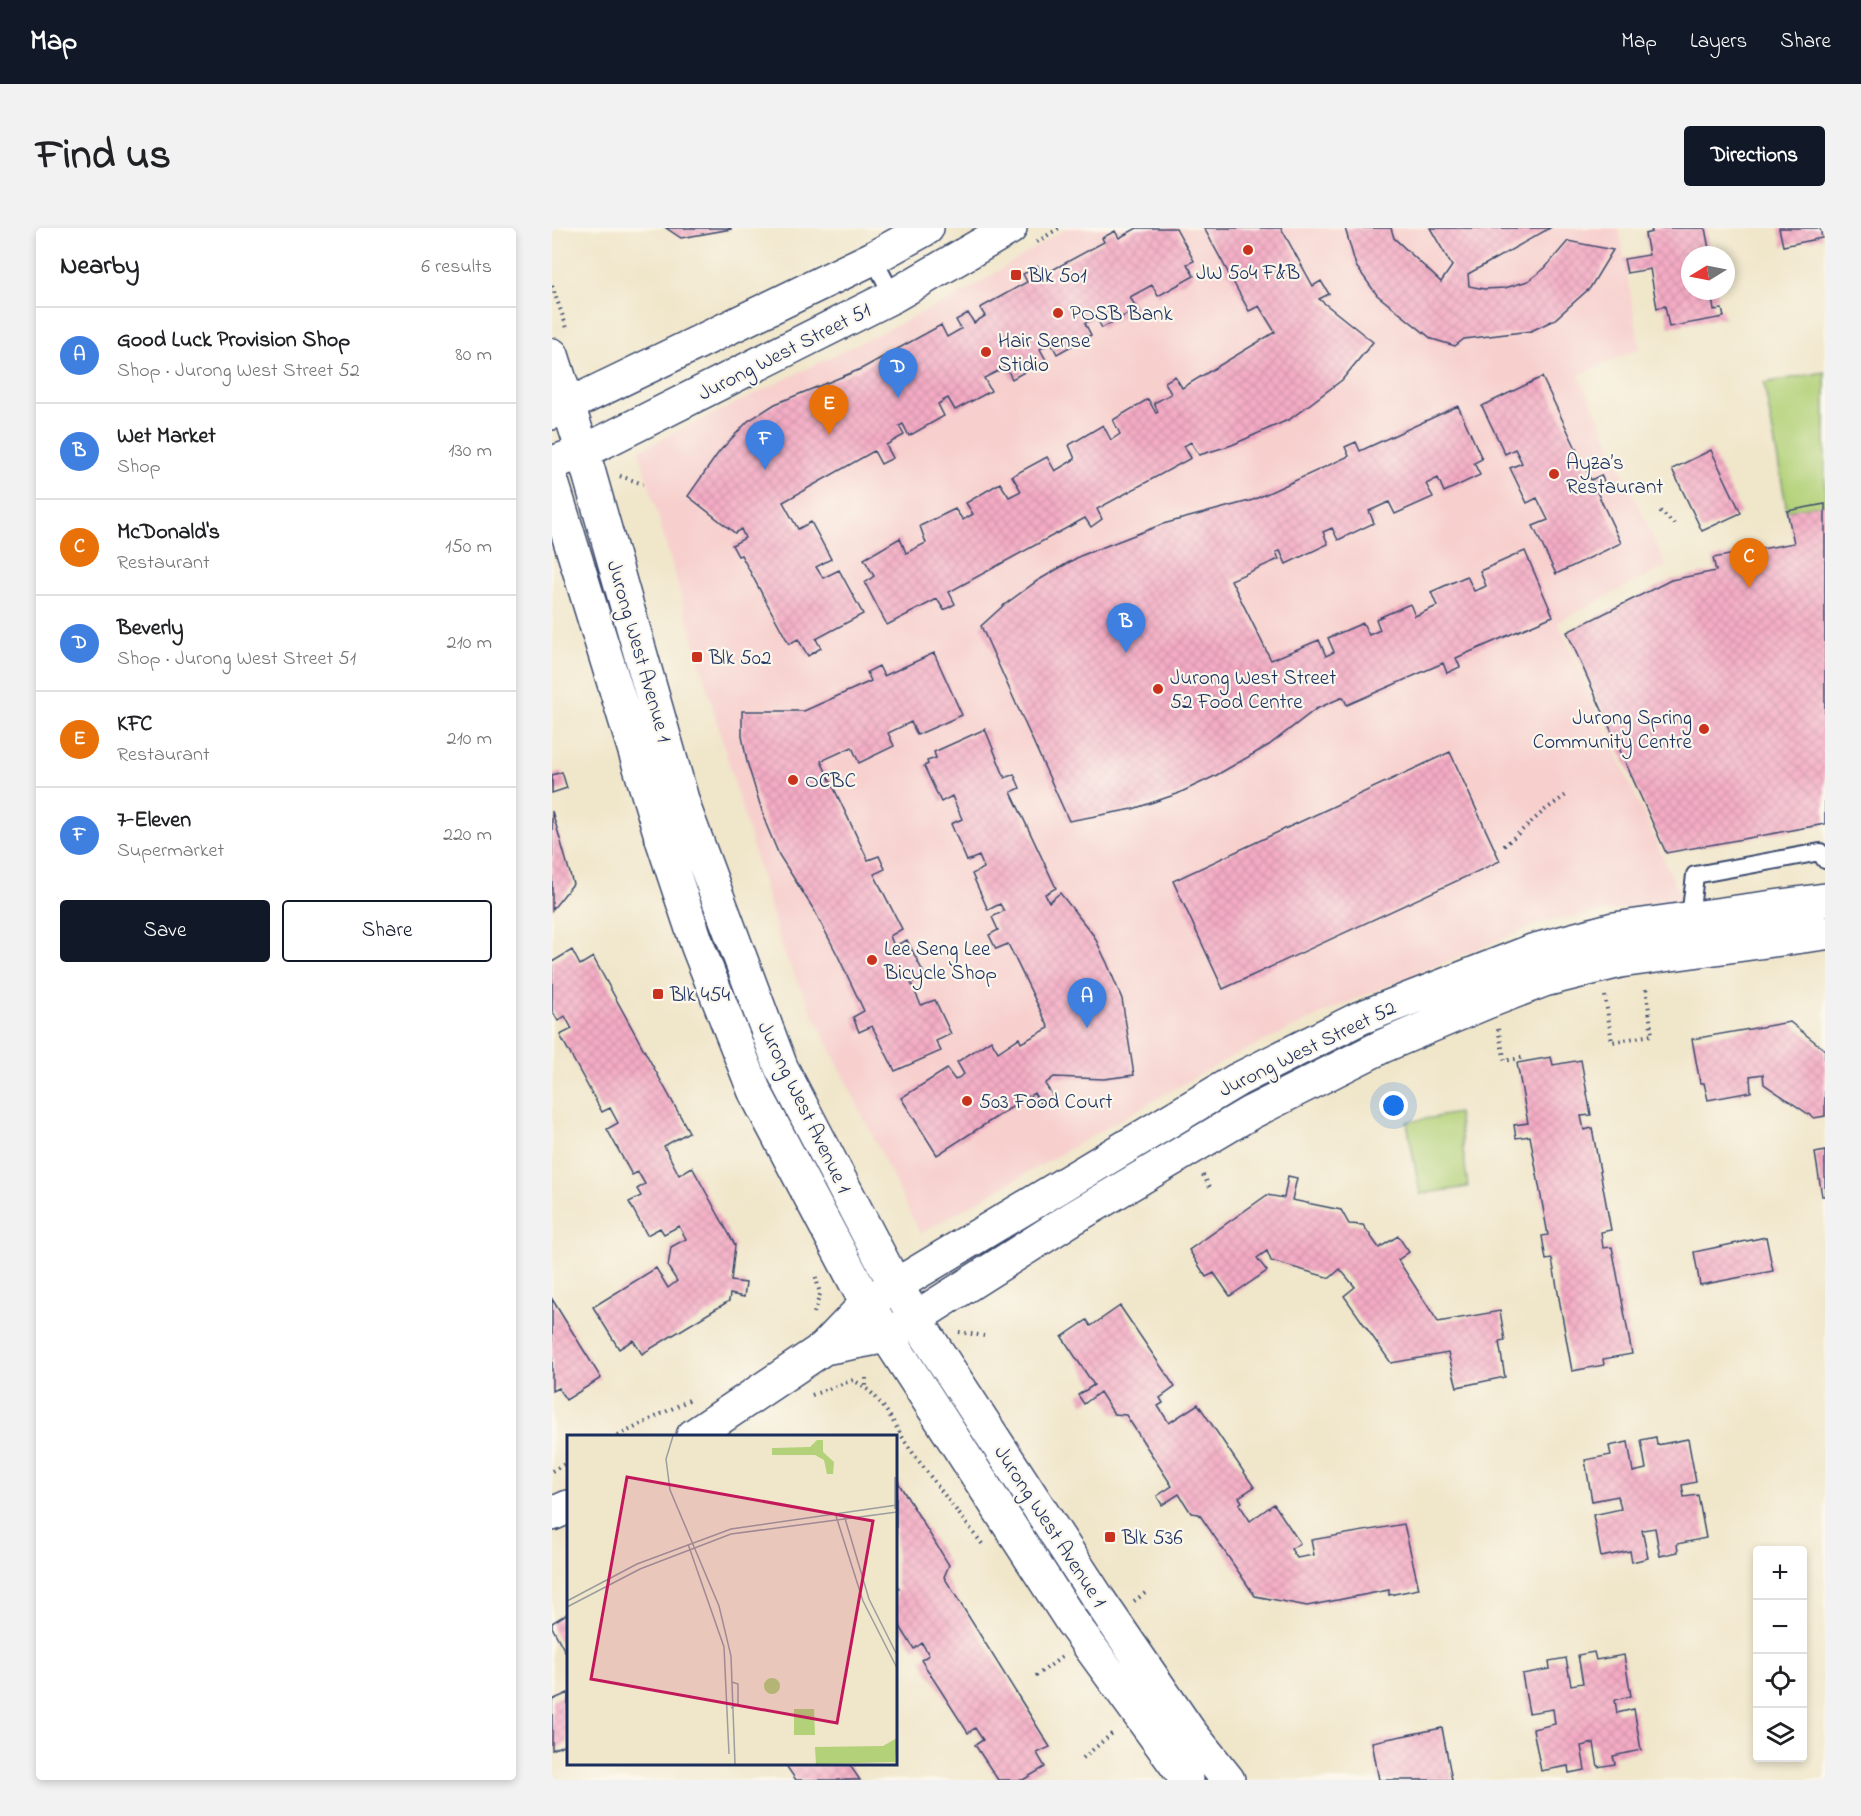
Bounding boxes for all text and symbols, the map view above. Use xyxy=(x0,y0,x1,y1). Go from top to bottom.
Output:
text: Map xyxy=(30,22,77,63)
text: Map xyxy=(1621,27,1657,57)
text: Layers xyxy=(1690,27,1747,57)
text: Share xyxy=(1780,27,1831,57)
text: Find us xyxy=(36,126,171,187)
button: Directions xyxy=(1684,126,1825,186)
marker: JW 504 F&B xyxy=(1241,243,1255,257)
north arrow xyxy=(1681,246,1735,300)
text: Nearby xyxy=(60,248,139,286)
text: 6 results xyxy=(421,253,492,282)
place label: JW 504 F&B xyxy=(1196,259,1300,289)
place label: Blk 501 xyxy=(1027,262,1087,292)
marker: Blk 501 xyxy=(1009,268,1023,282)
street label: Jurong West Street 51 xyxy=(693,296,878,411)
place label: POSB Bank xyxy=(1070,300,1173,330)
marker: POSB Bank xyxy=(1051,306,1065,320)
text: Good Luck Provision Shop xyxy=(117,325,350,357)
place label: Hair Sense Stidio xyxy=(998,327,1091,381)
text: A xyxy=(73,341,86,370)
text: 80 m xyxy=(455,341,492,370)
marker: Hair Sense Stidio xyxy=(979,345,993,359)
pin: D xyxy=(878,348,918,398)
text: Shop · Jurong West Street 52 xyxy=(117,357,360,386)
pin: E xyxy=(810,386,848,435)
pin: F xyxy=(746,420,784,470)
text: Wet Market xyxy=(117,421,216,453)
text: B xyxy=(73,437,86,466)
text: 130 m xyxy=(448,437,492,466)
place label: Ayza’s Restaurant xyxy=(1566,449,1663,503)
text: Shop xyxy=(117,453,161,482)
marker: Ayza’s Restaurant xyxy=(1547,467,1561,481)
text: McDonald's xyxy=(117,517,220,549)
text: C xyxy=(74,533,85,562)
text: 150 m xyxy=(445,533,492,562)
pin: C xyxy=(1730,538,1768,588)
text: Restaurant xyxy=(117,549,210,578)
street label: Jurong West Avenue 1 xyxy=(596,557,679,747)
pin: B xyxy=(1106,604,1146,653)
text: Beverly xyxy=(117,613,183,645)
text: D xyxy=(72,629,87,658)
text: 210 m xyxy=(447,629,492,658)
place label: Blk 502 xyxy=(708,644,771,674)
text: Shop · Jurong West Street 51 xyxy=(117,645,356,674)
marker: Blk 502 xyxy=(690,650,704,664)
place label: Jurong West Street 52 Food Centre xyxy=(1170,664,1336,718)
marker: Jurong West Street 52 Food Centre xyxy=(1151,682,1165,696)
place label: Jurong Spring Community Centre xyxy=(1533,704,1693,760)
text: KFC xyxy=(117,709,152,741)
marker: Jurong Spring Community Centre xyxy=(1697,722,1711,736)
text: E xyxy=(73,725,86,754)
text: 210 m xyxy=(447,725,492,754)
text: Restaurant xyxy=(117,741,210,770)
place label: OCBC xyxy=(805,767,856,797)
marker: OCBC xyxy=(786,773,800,787)
text: 7-Eleven xyxy=(117,805,191,837)
text: F xyxy=(73,821,86,850)
text: 220 m xyxy=(443,821,492,850)
text: Supermarket xyxy=(117,837,224,866)
button: Save xyxy=(60,900,270,962)
button: Share xyxy=(282,900,492,962)
place label: Lee Seng Lee Bicycle Shop xyxy=(883,935,997,991)
marker: Lee Seng Lee Bicycle Shop xyxy=(865,953,879,967)
pin: A xyxy=(1068,978,1106,1028)
place label: Blk 454 xyxy=(669,981,731,1011)
marker: Blk 454 xyxy=(651,987,665,1001)
street label: Jurong West Street 52 xyxy=(1214,994,1403,1108)
street label: Jurong West Avenue 1 xyxy=(747,1017,858,1200)
place label: 503 Food Court xyxy=(979,1088,1113,1118)
your location xyxy=(1379,1091,1408,1120)
marker: 503 Food Court xyxy=(960,1094,974,1108)
inset map xyxy=(567,1435,897,1765)
street label: Jurong West Avenue 1 xyxy=(984,1440,1113,1615)
place label: Blk 536 xyxy=(1121,1524,1183,1554)
marker: Blk 536 xyxy=(1103,1530,1117,1544)
map controls xyxy=(1753,1546,1807,1762)
button: + xyxy=(1753,1546,1807,1600)
button: − xyxy=(1753,1600,1807,1654)
button: locate xyxy=(1753,1654,1807,1708)
button: layers xyxy=(1753,1708,1807,1762)

